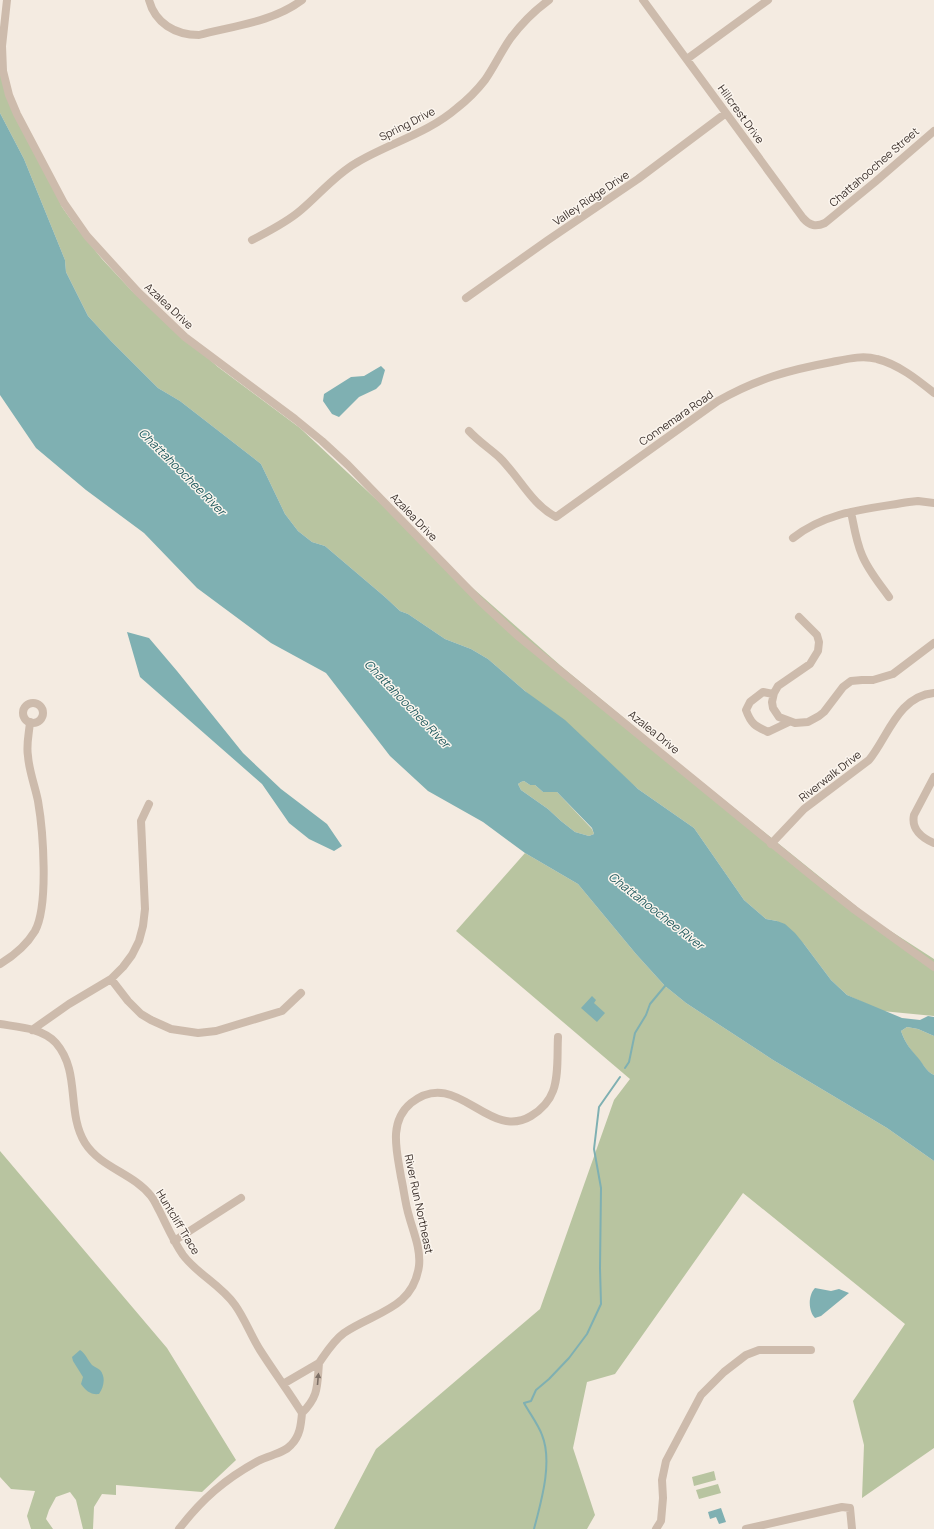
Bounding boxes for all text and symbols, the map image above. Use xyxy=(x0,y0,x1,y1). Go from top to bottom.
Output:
street label: Hillcrest Drive xyxy=(715,81,768,147)
street label: Spring Drive xyxy=(376,103,438,144)
street label: Chattahoochee Street xyxy=(826,123,922,210)
street label: Valley Ridge Drive xyxy=(550,166,632,229)
street label: Azalea Drive xyxy=(142,279,197,332)
street label: Connemara Road xyxy=(636,386,716,449)
water label: Chattahoochee River xyxy=(135,424,231,520)
street label: Azalea Drive xyxy=(388,489,442,544)
water label: Chattahoochee River xyxy=(361,656,455,753)
street label: Azalea Drive xyxy=(626,706,683,757)
street label: Riverwalk Drive xyxy=(795,746,864,805)
water label: Chattahoochee River xyxy=(605,868,709,954)
street label: River Run Northeast xyxy=(402,1153,437,1255)
street label: Huntcliff Trace xyxy=(153,1186,204,1258)
one-way arrow xyxy=(314,1373,321,1385)

